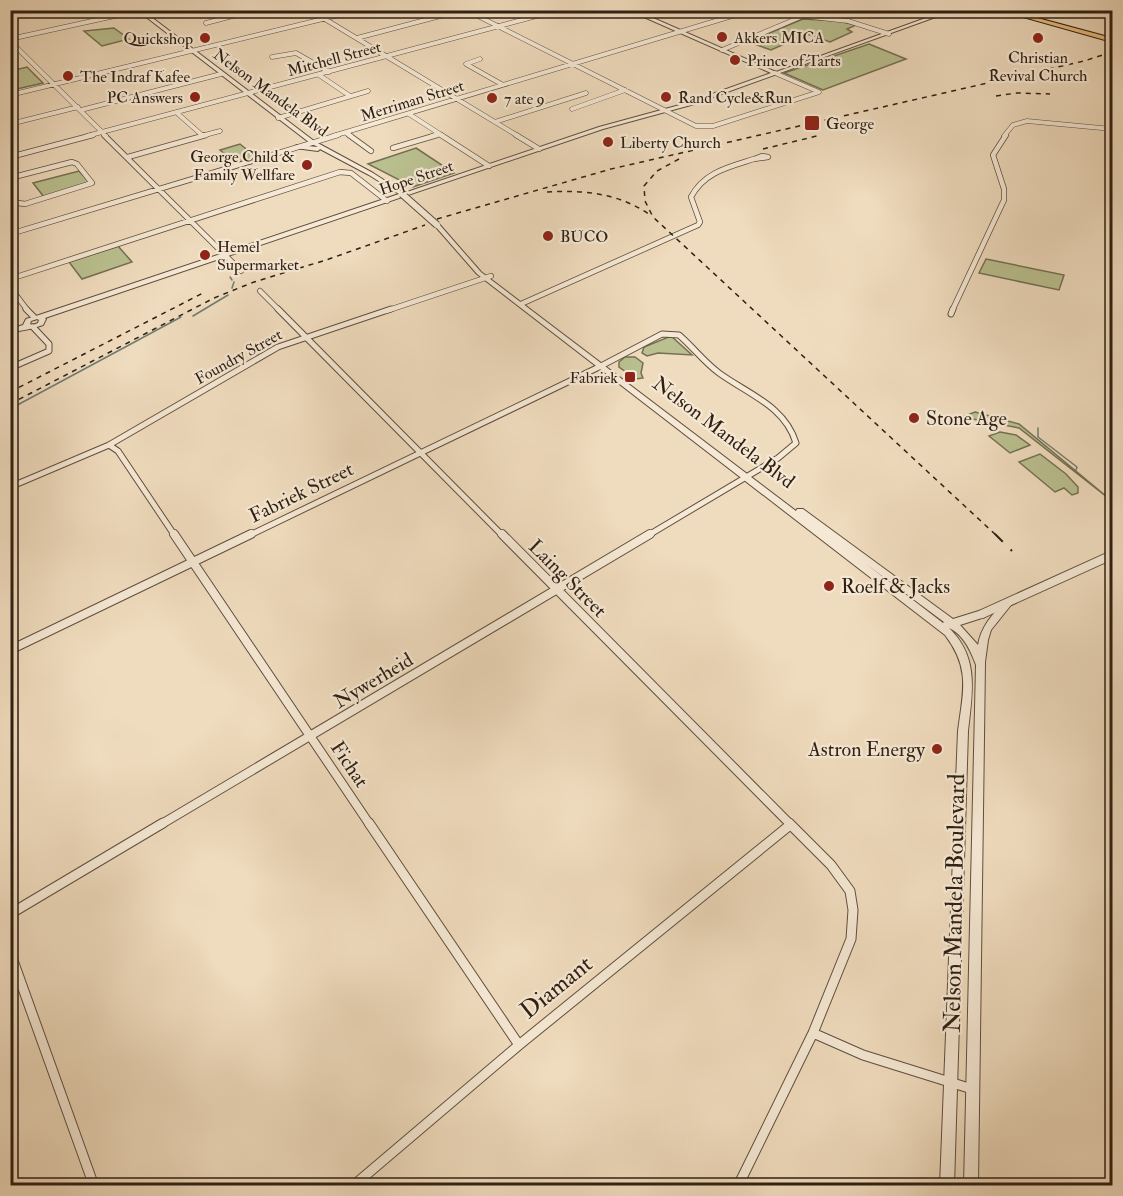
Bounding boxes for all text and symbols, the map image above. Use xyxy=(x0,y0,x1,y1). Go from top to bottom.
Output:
place label: Akkers MICA xyxy=(733,28,824,48)
place label: Quickshop xyxy=(123,29,193,50)
marker: Akkers MICA xyxy=(715,30,729,44)
marker: Quickshop xyxy=(198,31,212,45)
marker: Christian Revival Church xyxy=(1031,31,1045,45)
street label: Mitchell Street xyxy=(285,37,383,81)
street label: Nelson Mandela Blvd xyxy=(209,44,332,141)
place label: Christian Revival Church xyxy=(989,48,1088,86)
place label: Prince of Tarts xyxy=(747,51,841,71)
marker: Prince of Tarts xyxy=(728,53,742,67)
place label: The Indraf Kafee xyxy=(80,67,191,87)
marker: The Indraf Kafee xyxy=(61,69,75,83)
street label: Merriman Street xyxy=(358,76,466,126)
place label: PC Answers xyxy=(107,88,183,108)
place label: Rand Cycle&Run xyxy=(678,88,792,108)
place label: 7 ate 9 xyxy=(504,89,545,109)
marker: PC Answers xyxy=(188,90,202,104)
marker: Rand Cycle&Run xyxy=(659,90,673,104)
marker: 7 ate 9 xyxy=(485,91,499,105)
marker: George xyxy=(803,114,821,132)
place label: George xyxy=(826,114,875,134)
place label: Liberty Church xyxy=(620,133,722,153)
marker: Liberty Church xyxy=(601,135,615,149)
place label: George Child & Family Wellfare xyxy=(190,147,295,185)
street label: Hope Street xyxy=(377,156,456,201)
marker: George Child & Family Wellfare xyxy=(300,158,314,172)
place label: BUCO xyxy=(560,227,608,247)
marker: BUCO xyxy=(541,229,555,243)
place label: Hemel Supermarket xyxy=(217,237,299,276)
marker: Hemel Supermarket xyxy=(198,248,212,262)
street label: Foundry Street xyxy=(191,325,286,389)
place label: Fabriek xyxy=(570,368,618,388)
marker: Fabriek xyxy=(623,370,637,384)
street label: Nelson Mandela Blvd xyxy=(648,371,800,494)
place label: Stone Age xyxy=(926,406,1007,431)
marker: Stone Age xyxy=(907,411,921,425)
street label: Fabriek Street xyxy=(245,456,358,528)
street label: Laing Street xyxy=(523,534,612,623)
place label: Roelf & Jacks xyxy=(841,574,950,599)
marker: Roelf & Jacks xyxy=(822,579,836,593)
street label: Nywerheid xyxy=(329,647,418,714)
street label: Fichat xyxy=(325,736,374,793)
place label: Astron Energy xyxy=(807,737,926,762)
marker: Astron Energy xyxy=(930,742,944,756)
street label: Nelson Mandela Boulevard xyxy=(937,773,972,1033)
street label: Diamant xyxy=(514,949,599,1026)

